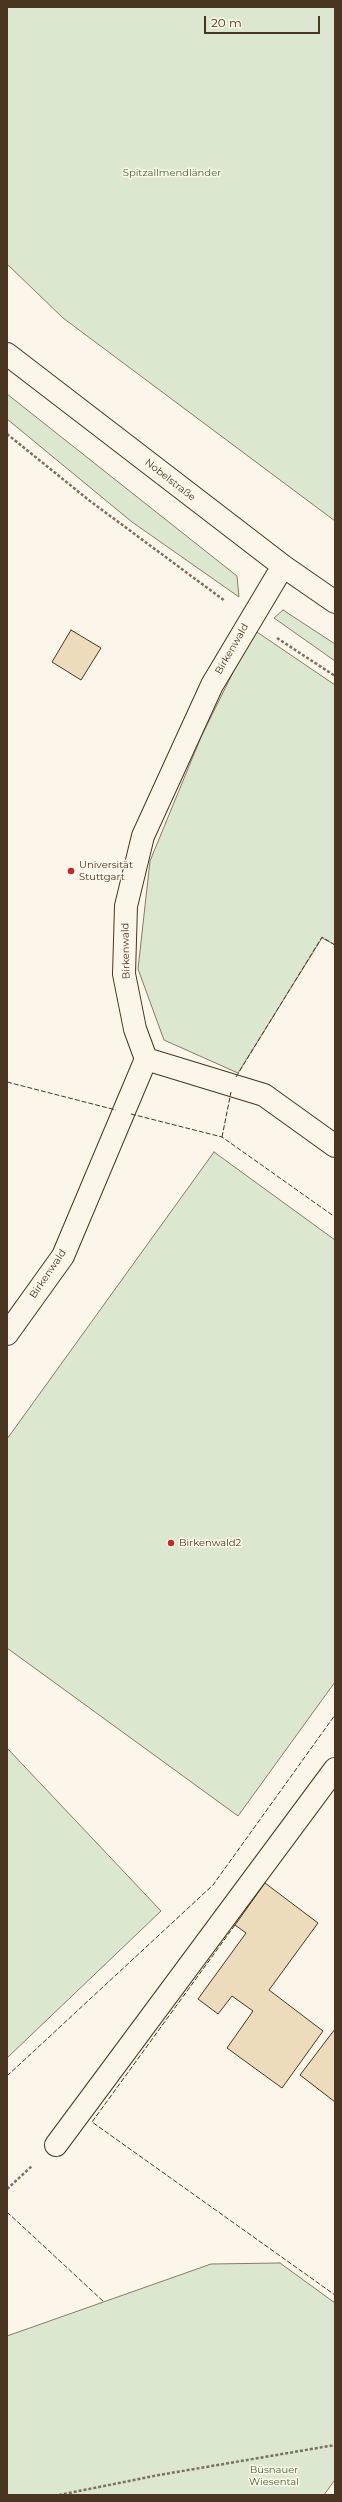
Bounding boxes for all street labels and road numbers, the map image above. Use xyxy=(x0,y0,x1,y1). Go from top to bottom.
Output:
street label: Nobelstraße xyxy=(142,456,198,504)
street label: Birkenwald xyxy=(213,621,251,677)
street label: Birkenwald xyxy=(120,923,132,979)
street label: Birkenwald xyxy=(27,1247,69,1301)

